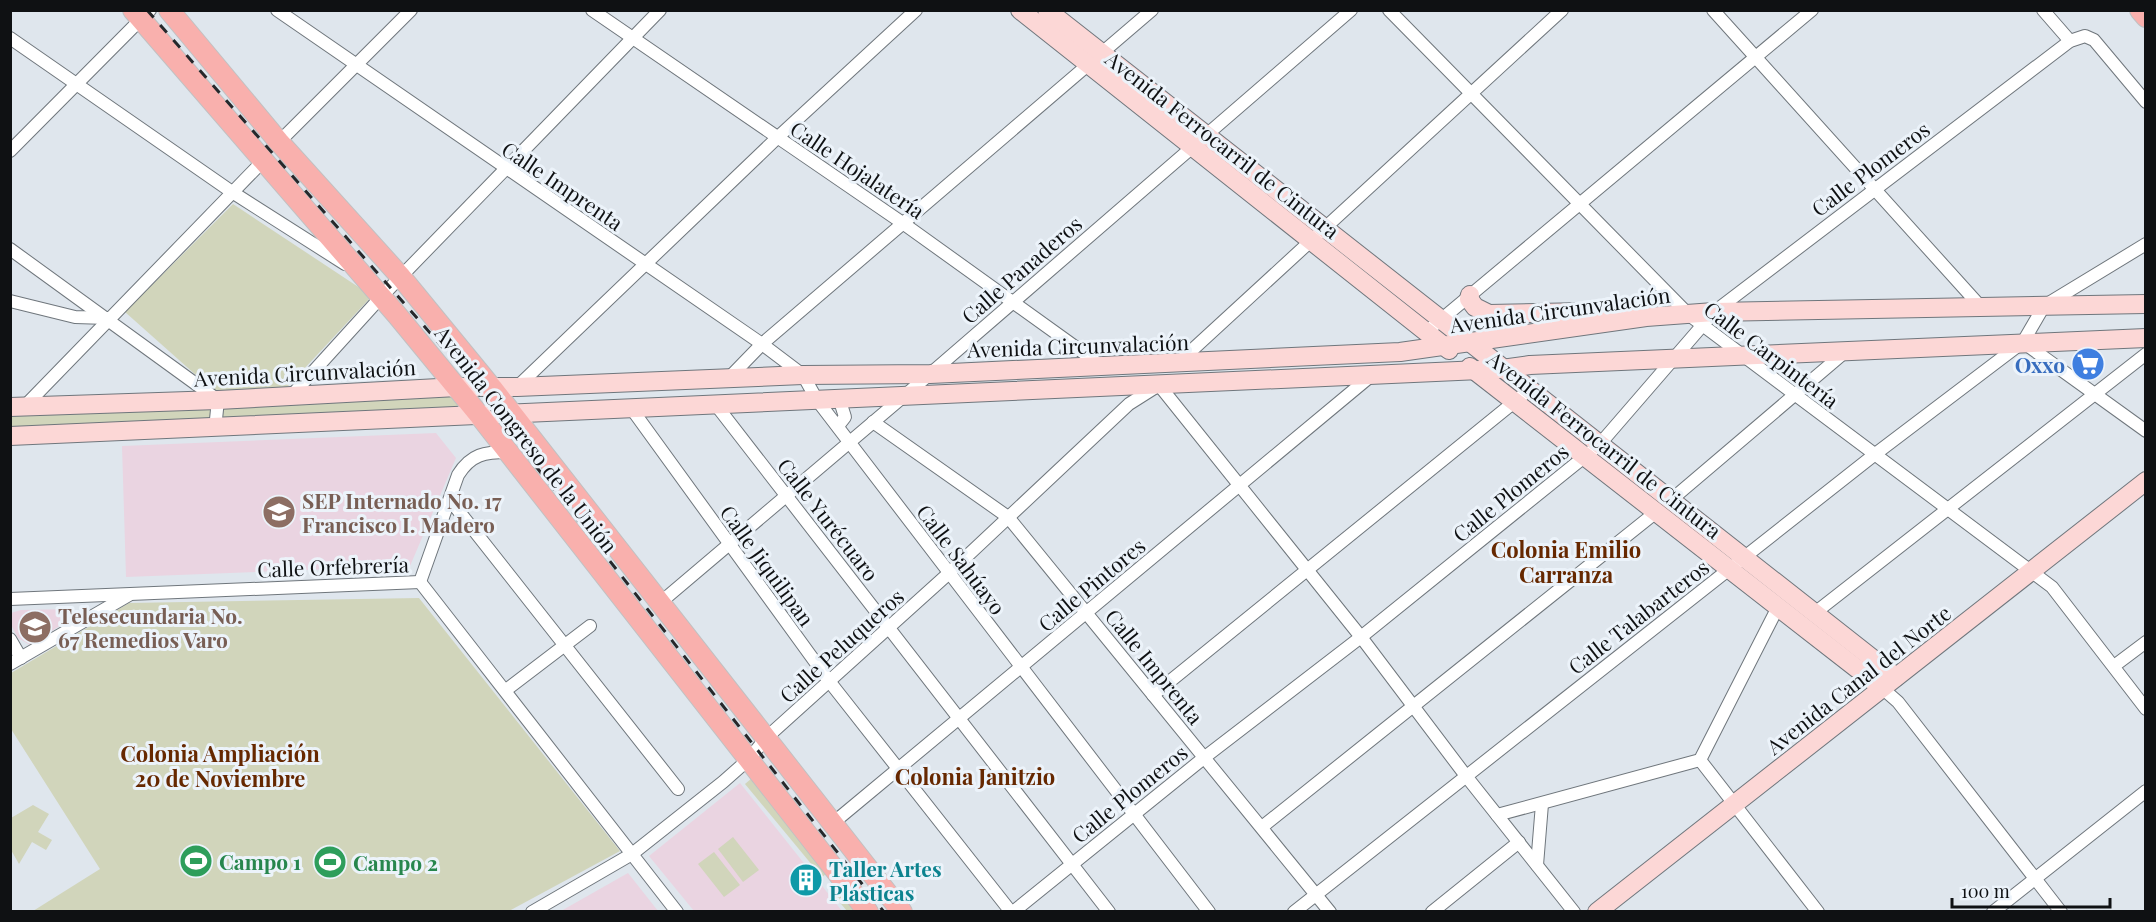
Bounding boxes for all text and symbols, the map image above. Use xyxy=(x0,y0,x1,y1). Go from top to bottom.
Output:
street label: Avenida Ferrocarril de Cintura xyxy=(1100,43,1346,244)
street label: Calle Hojalatería xyxy=(785,114,931,225)
street label: Calle Plomeros xyxy=(1805,114,1935,222)
street label: Calle Imprenta xyxy=(497,134,630,236)
street label: Calle Panaderos xyxy=(955,209,1087,329)
street label: Avenida Circunvalación xyxy=(1447,280,1672,338)
street label: Calle Carpintería xyxy=(1699,294,1845,414)
street label: Avenida Congreso de la Unión xyxy=(429,319,625,559)
street label: Avenida Circunvalación xyxy=(966,327,1190,363)
street label: Avenida Ferrocarril de Cintura xyxy=(1482,343,1728,544)
supermarket icon: Oxxo xyxy=(2070,346,2106,382)
place label: Oxxo xyxy=(2015,350,2065,378)
street label: Avenida Circunvalación xyxy=(192,352,417,392)
street label: Calle Plomeros xyxy=(1446,437,1574,547)
street label: Calle Yurécuaro xyxy=(772,452,886,586)
place label: SEP Internado No. 17 Francisco I. Madero xyxy=(302,486,502,538)
school or university icon: SEP Internado No. 17 Francisco I. Madero xyxy=(261,494,297,530)
street label: Calle Sahúayo xyxy=(911,498,1013,620)
street label: Calle Jiquilipan xyxy=(715,499,822,631)
street label: Calle Pintores xyxy=(1032,531,1150,637)
district label: Colonia Emilio Carranza xyxy=(1491,534,1641,589)
street label: Calle Orfebrería xyxy=(257,549,410,583)
street label: Calle Talabarteros xyxy=(1562,552,1714,680)
street label: Calle Peluqueros xyxy=(773,582,909,708)
street label: Avenida Canal del Norte xyxy=(1759,598,1956,760)
place label: Telesecundaria No. 67 Remedios Varo xyxy=(58,601,243,653)
street label: Calle Imprenta xyxy=(1100,603,1210,730)
school or university icon: Telesecundaria No. 67 Remedios Varo xyxy=(17,609,53,645)
district label: Colonia Ampliación 20 de Noviembre xyxy=(120,738,320,793)
street label: Calle Plomeros xyxy=(1065,738,1193,848)
district label: Colonia Janitzio xyxy=(895,761,1055,791)
sports icon: Campo 1 xyxy=(178,843,214,879)
sports icon: Campo 2 xyxy=(312,844,348,880)
place label: Campo 1 xyxy=(219,847,301,875)
place label: Campo 2 xyxy=(353,848,438,876)
place label: Taller Artes Plásticas xyxy=(829,854,942,906)
building icon: Taller Artes Plásticas xyxy=(788,862,824,898)
scale bar xyxy=(1952,871,2110,909)
text: 100 m xyxy=(1961,879,2010,903)

